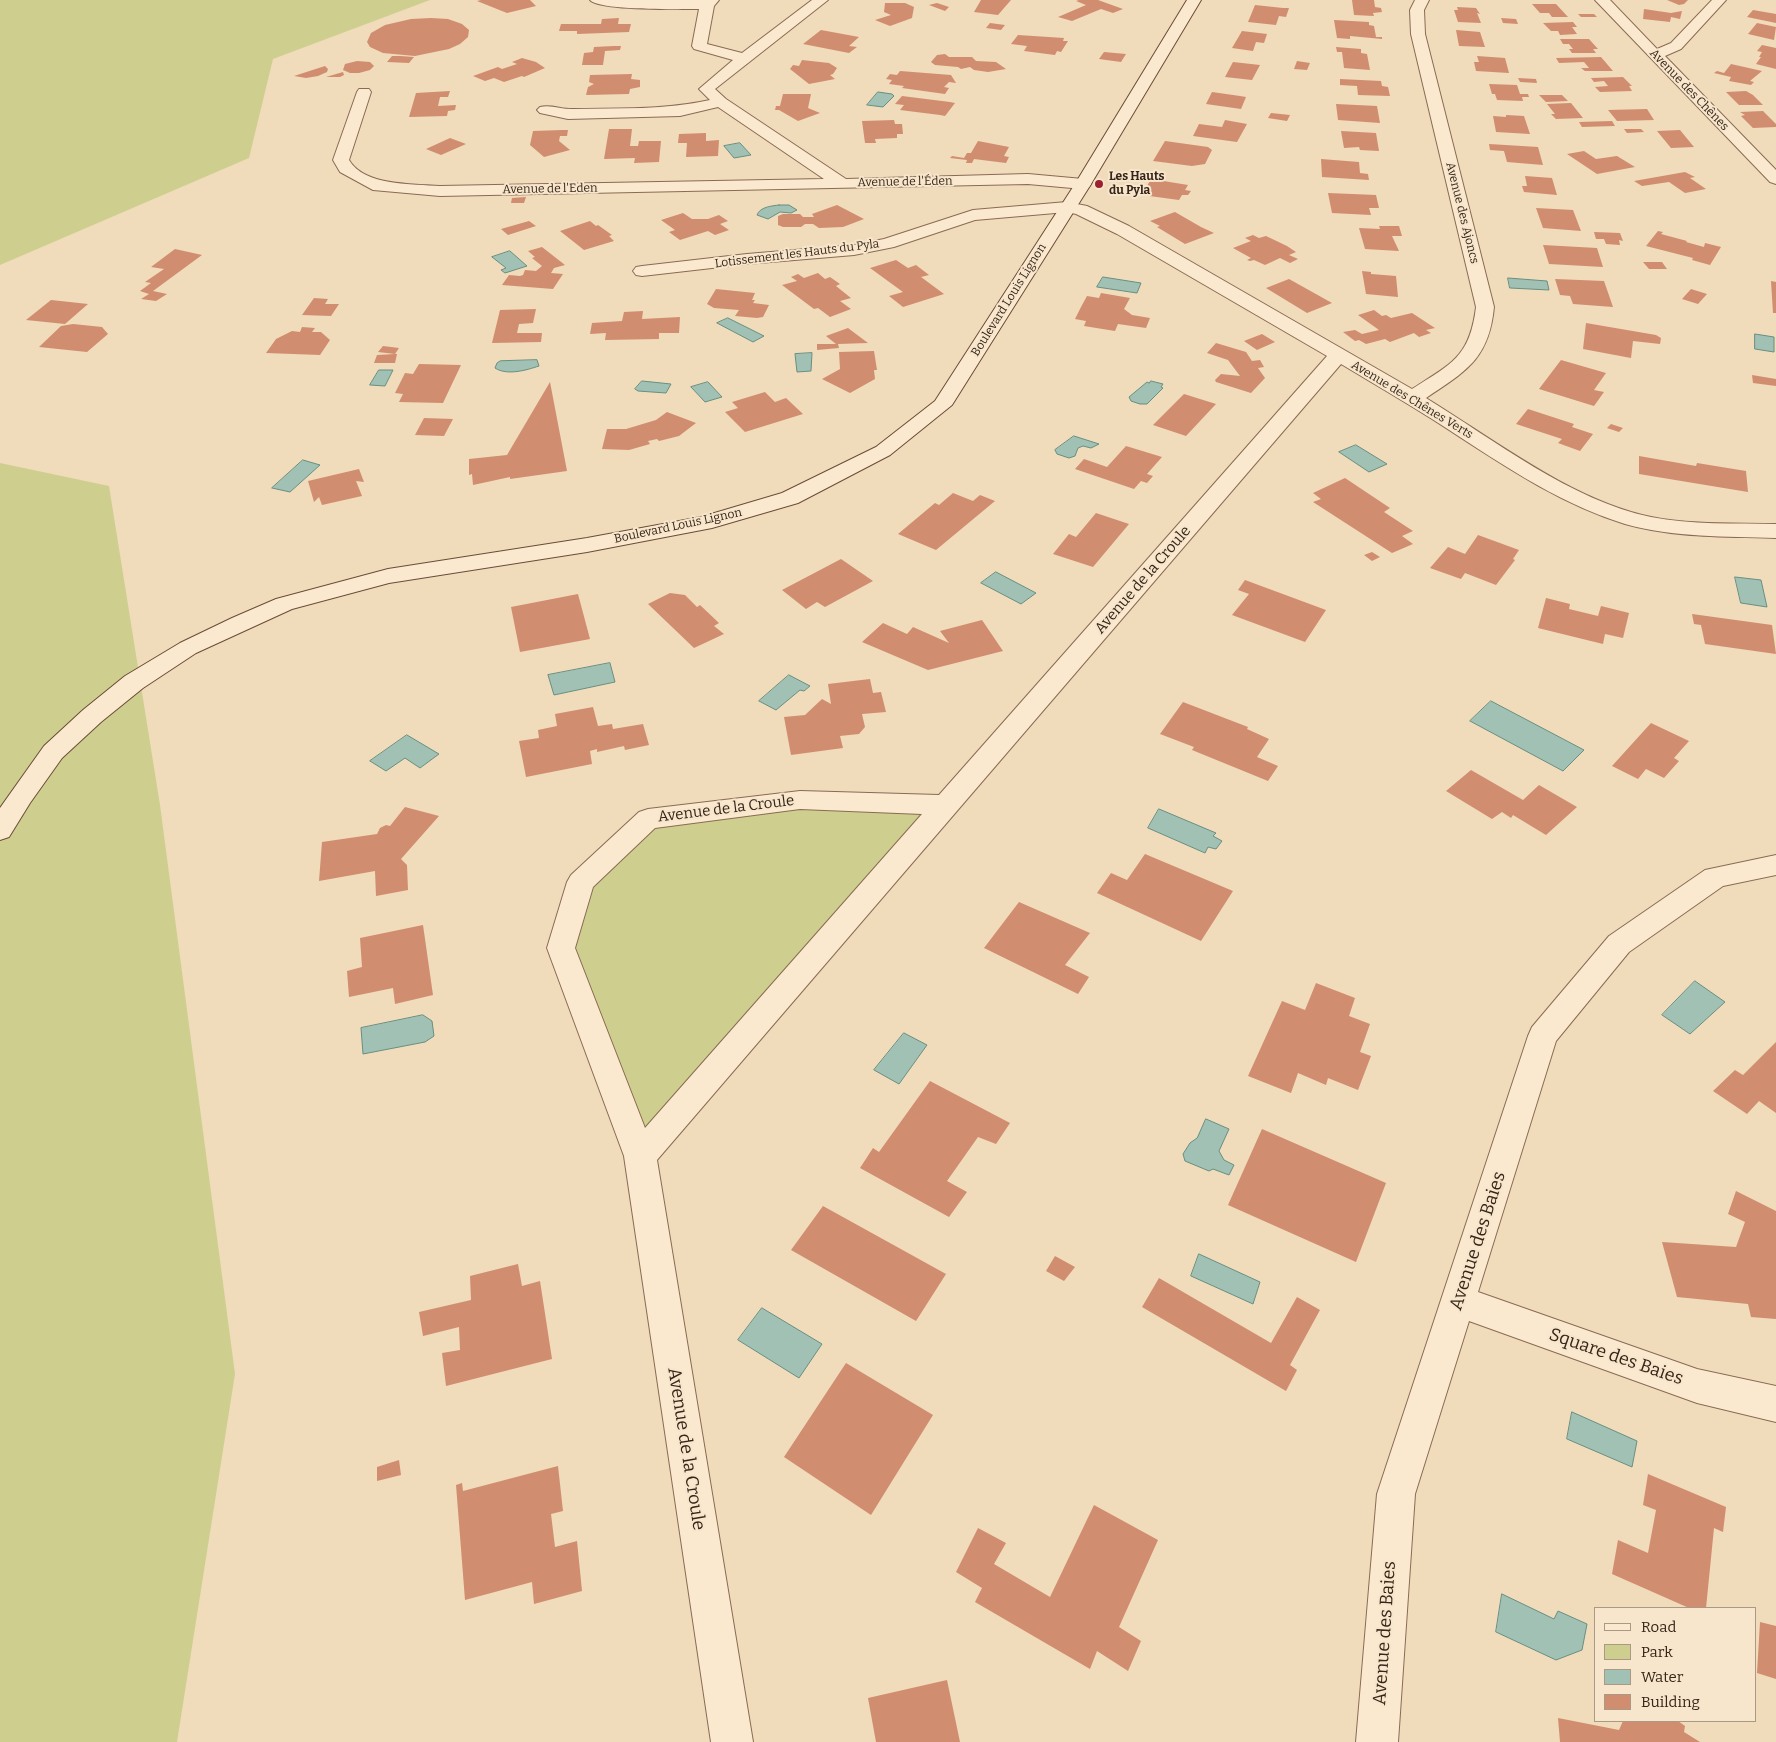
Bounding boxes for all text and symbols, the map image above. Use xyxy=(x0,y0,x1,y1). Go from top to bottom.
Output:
street label: Avenue des Chênes xyxy=(1646,46,1732,134)
street label: Avenue des Ajoncs xyxy=(1442,161,1482,265)
place label: Les Hauts du Pyla xyxy=(1109,170,1164,198)
street label: Avenue de l'Éden xyxy=(857,174,953,190)
marker: Les Hauts du Pyla xyxy=(1093,178,1105,190)
street label: Avenue de l'Eden xyxy=(502,181,598,197)
street label: Lotissement les Hauts du Pyla xyxy=(714,237,880,271)
street label: Boulevard Louis Lignon xyxy=(968,241,1050,359)
street label: Avenue des Chênes Verts xyxy=(1349,358,1475,442)
street label: Boulevard Louis Lignon xyxy=(613,505,743,547)
street label: Avenue de la Croule xyxy=(1091,522,1195,638)
street label: Avenue de la Croule xyxy=(657,792,795,826)
street label: Avenue des Baies xyxy=(1445,1169,1511,1313)
street label: Square des Baies xyxy=(1546,1324,1686,1390)
street label: Avenue de la Croule xyxy=(662,1366,710,1532)
street label: Avenue des Baies xyxy=(1369,1560,1401,1706)
legend xyxy=(1594,1607,1756,1722)
text: Road xyxy=(1641,1618,1676,1636)
text: Park xyxy=(1641,1643,1673,1661)
text: Water xyxy=(1641,1668,1683,1686)
text: Building xyxy=(1641,1693,1700,1711)

